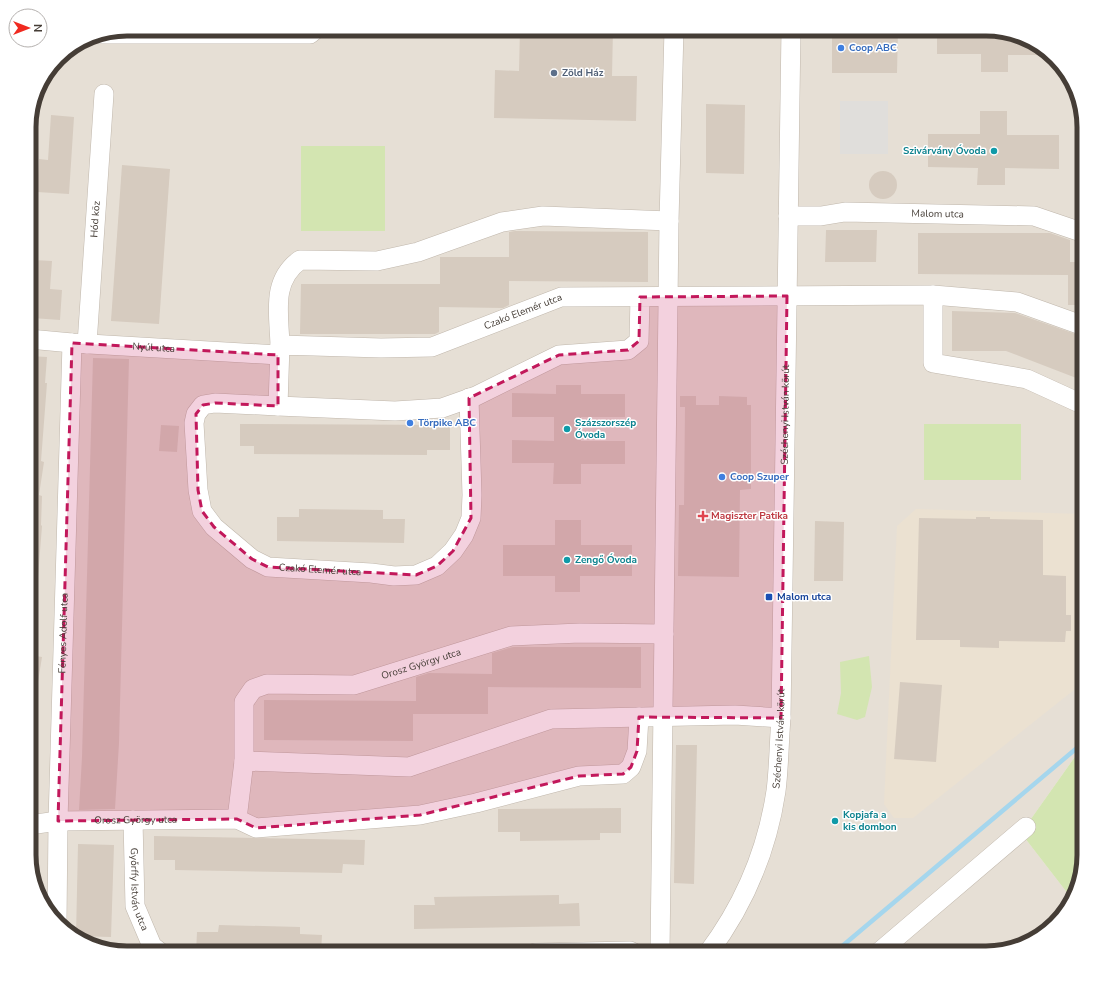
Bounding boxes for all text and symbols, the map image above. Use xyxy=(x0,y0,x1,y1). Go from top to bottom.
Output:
north arrow xyxy=(8,8,48,48)
text: N xyxy=(30,24,45,32)
place label: Coop ABC xyxy=(849,41,897,55)
marker: Coop ABC xyxy=(836,43,846,53)
place label: Zöld Ház xyxy=(562,66,604,80)
marker: Zöld Ház xyxy=(549,68,559,78)
place label: Szivárvány Óvoda xyxy=(903,144,986,158)
marker: Szivárvány Óvoda xyxy=(989,146,999,156)
street label: Hód köz xyxy=(87,200,104,238)
street label: Malom utca xyxy=(911,206,964,222)
street label: Czakó Elemér utca xyxy=(482,290,564,333)
street label: Nyúl utca xyxy=(132,340,175,356)
street label: Széchenyi István körút xyxy=(778,364,793,465)
place label: Törpike ABC xyxy=(418,416,476,430)
place label: Százszorszép Óvoda xyxy=(575,416,636,442)
marker: Törpike ABC xyxy=(405,418,415,428)
marker: Százszorszép Óvoda xyxy=(562,424,572,434)
place label: Coop Szuper xyxy=(730,470,789,484)
marker: Coop Szuper xyxy=(717,472,727,482)
place label: Magiszter Patika xyxy=(711,509,788,523)
marker: Magiszter Patika xyxy=(698,511,708,521)
place label: Zengő Óvoda xyxy=(575,553,637,567)
marker: Zengő Óvoda xyxy=(562,555,572,565)
street label: Czakó Elemér utca xyxy=(278,561,362,579)
place label: Malom utca xyxy=(777,590,831,604)
marker: Malom utca xyxy=(764,592,774,602)
street label: Fényes Adolf utca xyxy=(55,593,72,674)
street label: Orosz György utca xyxy=(380,645,463,683)
street label: Széchenyi István körút xyxy=(769,688,788,789)
place label: Kopjafa a kis dombon xyxy=(843,808,897,834)
street label: Orosz György utca xyxy=(94,813,177,828)
marker: Kopjafa a kis dombon xyxy=(830,816,840,826)
street label: Győrffy István utca xyxy=(127,848,152,933)

